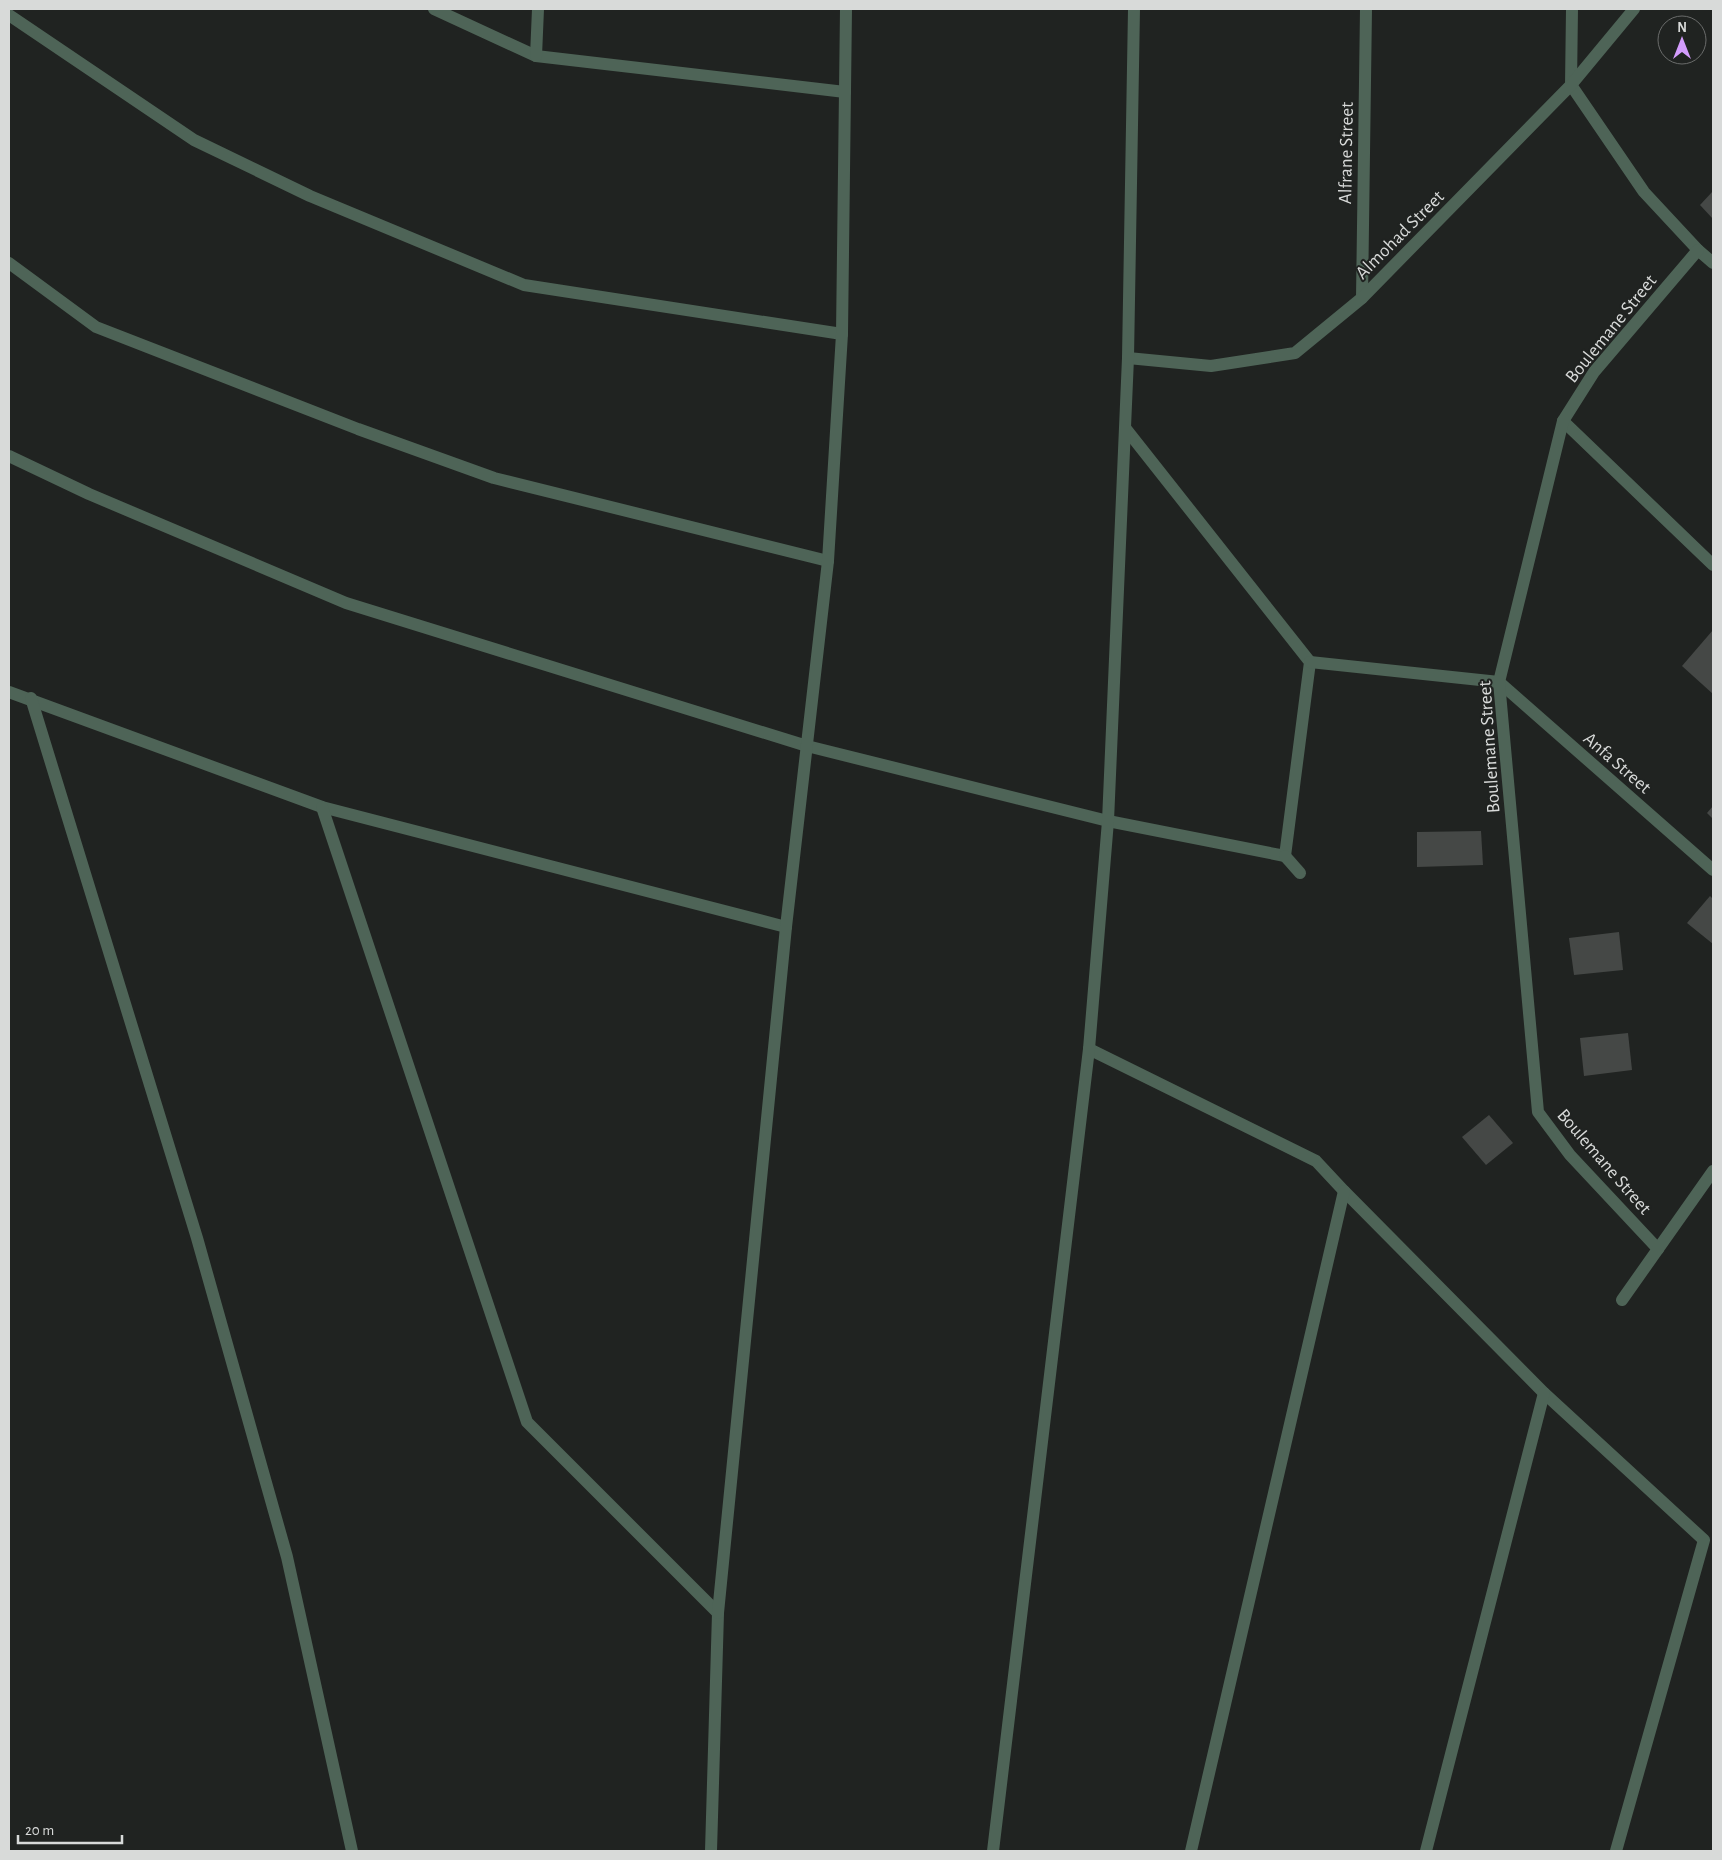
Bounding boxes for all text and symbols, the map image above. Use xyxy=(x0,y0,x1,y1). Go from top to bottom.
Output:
north arrow xyxy=(1657,15,1707,65)
text: N xyxy=(1677,21,1687,35)
street label: Alfrane Street xyxy=(1336,102,1357,204)
street label: Almohad Street xyxy=(1352,187,1448,283)
street label: Boulemane Street xyxy=(1562,271,1660,386)
street label: Boulemane Street xyxy=(1475,680,1504,814)
street label: Anfa Street xyxy=(1580,729,1654,797)
street label: Boulemane Street xyxy=(1553,1106,1655,1218)
scale bar xyxy=(18,1812,121,1844)
text: 20 m xyxy=(25,1823,54,1838)

